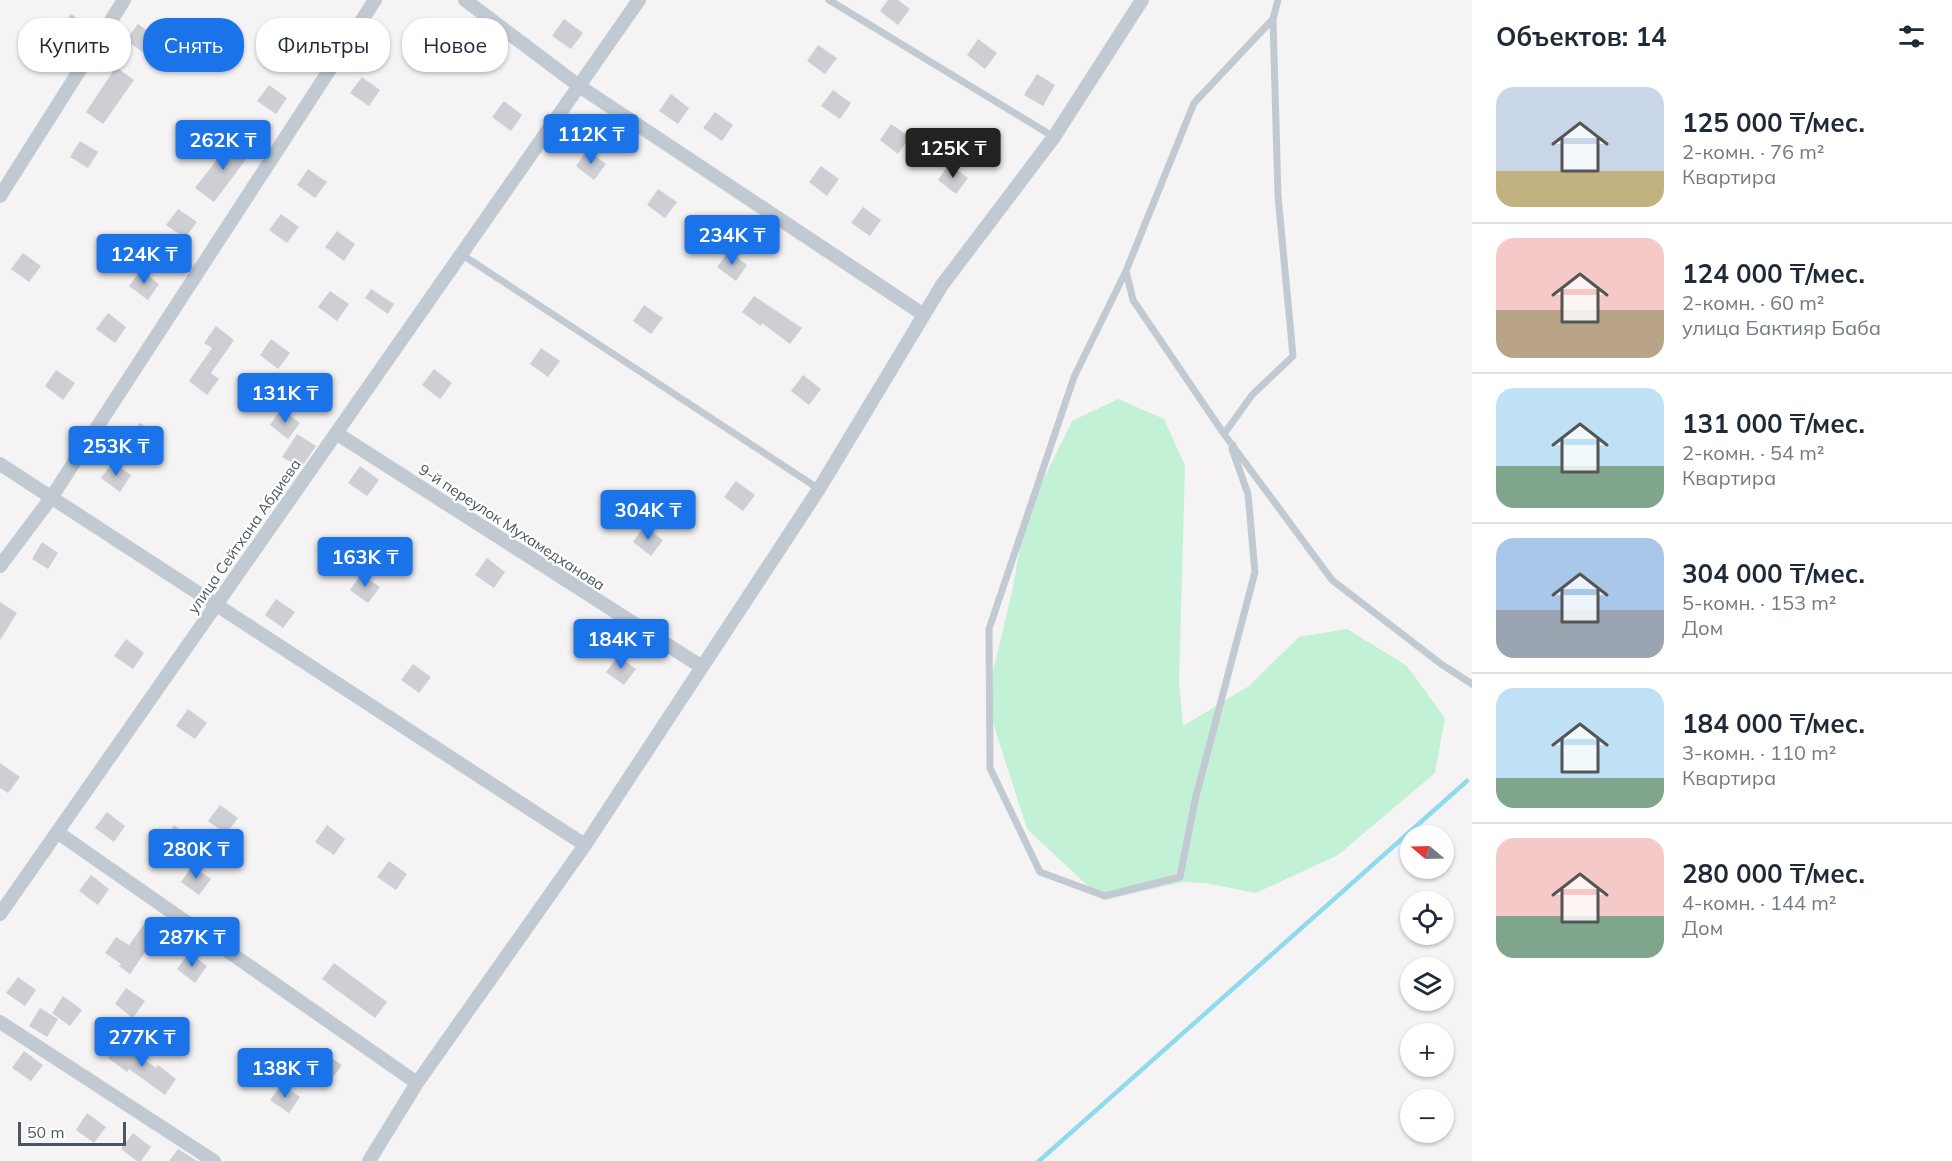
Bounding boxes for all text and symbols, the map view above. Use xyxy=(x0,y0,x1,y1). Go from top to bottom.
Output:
chip: Купить xyxy=(18,18,131,72)
chip: Снять xyxy=(143,18,244,72)
chip: Фильтры xyxy=(256,18,390,72)
chip: Новое xyxy=(402,18,508,72)
text: Объектов: 14 xyxy=(1496,20,1667,53)
icon: filters xyxy=(1895,20,1928,53)
text: 125 000 ₸/мес. xyxy=(1682,106,1865,139)
icon: home xyxy=(1544,111,1616,183)
pin: 112K ₸ xyxy=(542,114,640,165)
pin: 262K ₸ xyxy=(174,120,272,171)
text: 112K ₸ xyxy=(558,121,624,146)
text: 262K ₸ xyxy=(190,127,256,152)
pin: 125K ₸ xyxy=(904,128,1002,179)
text: 125K ₸ xyxy=(920,135,986,160)
text: 2-комн. · 76 m² xyxy=(1682,139,1824,164)
text: Квартира xyxy=(1682,164,1776,189)
pin: 234K ₸ xyxy=(683,215,781,266)
text: 234K ₸ xyxy=(699,222,765,247)
pin: 124K ₸ xyxy=(95,234,193,285)
text: 124K ₸ xyxy=(111,241,177,266)
text: 124 000 ₸/мес. xyxy=(1682,257,1865,290)
icon: home xyxy=(1544,262,1616,334)
text: 2-комн. · 60 m² xyxy=(1682,290,1824,315)
text: улица Бактияр Баба xyxy=(1682,315,1881,340)
pin: 131K ₸ xyxy=(236,373,334,424)
text: 131K ₸ xyxy=(252,380,318,405)
text: 131 000 ₸/мес. xyxy=(1682,407,1865,440)
icon: home xyxy=(1544,412,1616,484)
pin: 253K ₸ xyxy=(67,426,165,477)
text: 253K ₸ xyxy=(83,433,149,458)
text: 2-комн. · 54 m² xyxy=(1682,440,1824,465)
street label: улица Сейтхана Абдиева xyxy=(183,455,305,617)
street label: 9-й переулок Мухамедханова xyxy=(415,460,609,594)
text: Квартира xyxy=(1682,465,1776,490)
pin: 304K ₸ xyxy=(599,490,697,541)
text: 304K ₸ xyxy=(615,497,681,522)
pin: 163K ₸ xyxy=(316,537,414,588)
text: 163K ₸ xyxy=(332,544,398,569)
text: 304 000 ₸/мес. xyxy=(1682,557,1865,590)
icon: home xyxy=(1544,562,1616,634)
text: 5-комн. · 153 m² xyxy=(1682,590,1836,615)
text: Дом xyxy=(1682,615,1723,640)
pin: 184K ₸ xyxy=(572,619,670,670)
text: 184K ₸ xyxy=(588,626,654,651)
text: 184 000 ₸/мес. xyxy=(1682,707,1865,740)
icon: home xyxy=(1544,712,1616,784)
text: 3-комн. · 110 m² xyxy=(1682,740,1836,765)
text: Квартира xyxy=(1682,765,1776,790)
north arrow xyxy=(1400,825,1454,879)
map controls xyxy=(1400,825,1454,1143)
pin: 280K ₸ xyxy=(147,829,245,880)
text: 280K ₸ xyxy=(163,836,229,861)
text: 280 000 ₸/мес. xyxy=(1682,857,1865,890)
icon: home xyxy=(1544,862,1616,934)
text: 4-комн. · 144 m² xyxy=(1682,890,1836,915)
button: locate xyxy=(1400,891,1454,945)
text: Дом xyxy=(1682,915,1723,940)
pin: 287K ₸ xyxy=(143,917,241,968)
text: 287K ₸ xyxy=(159,924,225,949)
button: layers xyxy=(1400,957,1454,1011)
pin: 277K ₸ xyxy=(93,1017,191,1068)
button: + xyxy=(1400,1023,1454,1077)
text: 277K ₸ xyxy=(109,1024,175,1049)
pin: 138K ₸ xyxy=(236,1048,334,1099)
text: 138K ₸ xyxy=(252,1055,318,1080)
button: − xyxy=(1400,1089,1454,1143)
scale bar xyxy=(18,1119,126,1146)
text: 50 m xyxy=(27,1122,64,1142)

